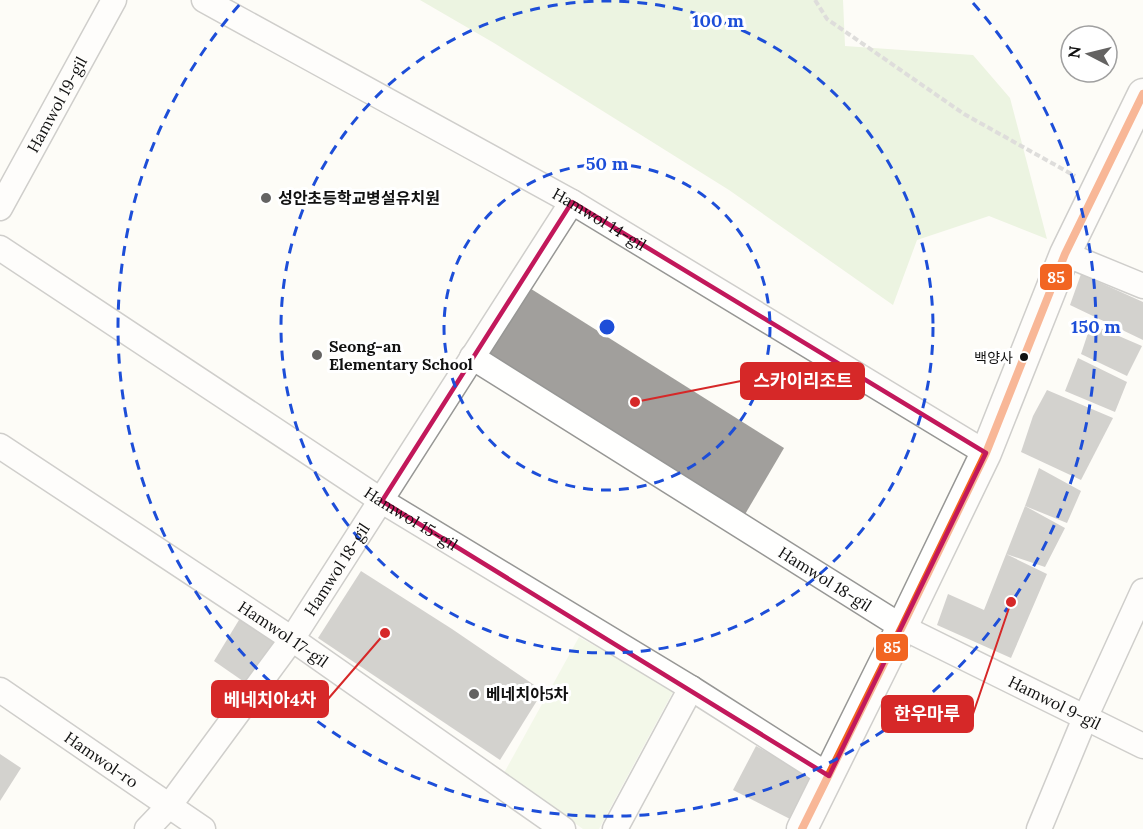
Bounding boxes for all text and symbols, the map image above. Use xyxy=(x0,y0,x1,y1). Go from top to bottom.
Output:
text: 100 m xyxy=(692,9,744,32)
north arrow xyxy=(1059,24,1119,84)
text: N xyxy=(1063,45,1085,60)
street label: Hamwol 19-gil xyxy=(22,53,91,156)
text: 50 m xyxy=(586,152,629,175)
street label: Hamwol 14-gil xyxy=(549,183,650,255)
place label: 성안초등학교병설유치원 xyxy=(278,188,440,208)
marker: 성안초등학교병설유치원 xyxy=(259,191,273,205)
line badge: 85 xyxy=(1039,263,1073,291)
text: 85 xyxy=(1047,267,1065,287)
text: 150 m xyxy=(1071,315,1121,338)
centre of rings xyxy=(597,317,617,337)
place label: Seong-an Elementary School xyxy=(329,336,473,374)
marker: Seong-an Elementary School xyxy=(310,348,324,362)
place label: 백양사 xyxy=(974,349,1013,367)
marker: 백양사 xyxy=(1018,351,1030,363)
callout: 스카이리조트 xyxy=(741,363,864,399)
text: 스카이리조트 xyxy=(753,369,853,392)
street label: Hamwol 15-gil xyxy=(361,482,461,554)
street label: Hamwol 18-gil xyxy=(300,519,374,619)
street label: Hamwol 18-gil xyxy=(775,542,875,615)
street label: Hamwol 17-gil xyxy=(235,596,332,671)
line badge: 85 xyxy=(875,633,909,662)
text: 85 xyxy=(883,637,901,657)
street label: Hamwol 9-gil xyxy=(1005,671,1104,734)
callout: 베네치아4차 xyxy=(212,681,328,717)
place label: 베네치아5차 xyxy=(486,684,569,704)
marker: 베네치아5차 xyxy=(467,687,481,701)
text: 베네치아4차 xyxy=(224,688,317,711)
callout: 한우마루 xyxy=(882,696,973,732)
text: 한우마루 xyxy=(894,702,960,725)
street label: Hamwol-ro xyxy=(61,727,142,792)

